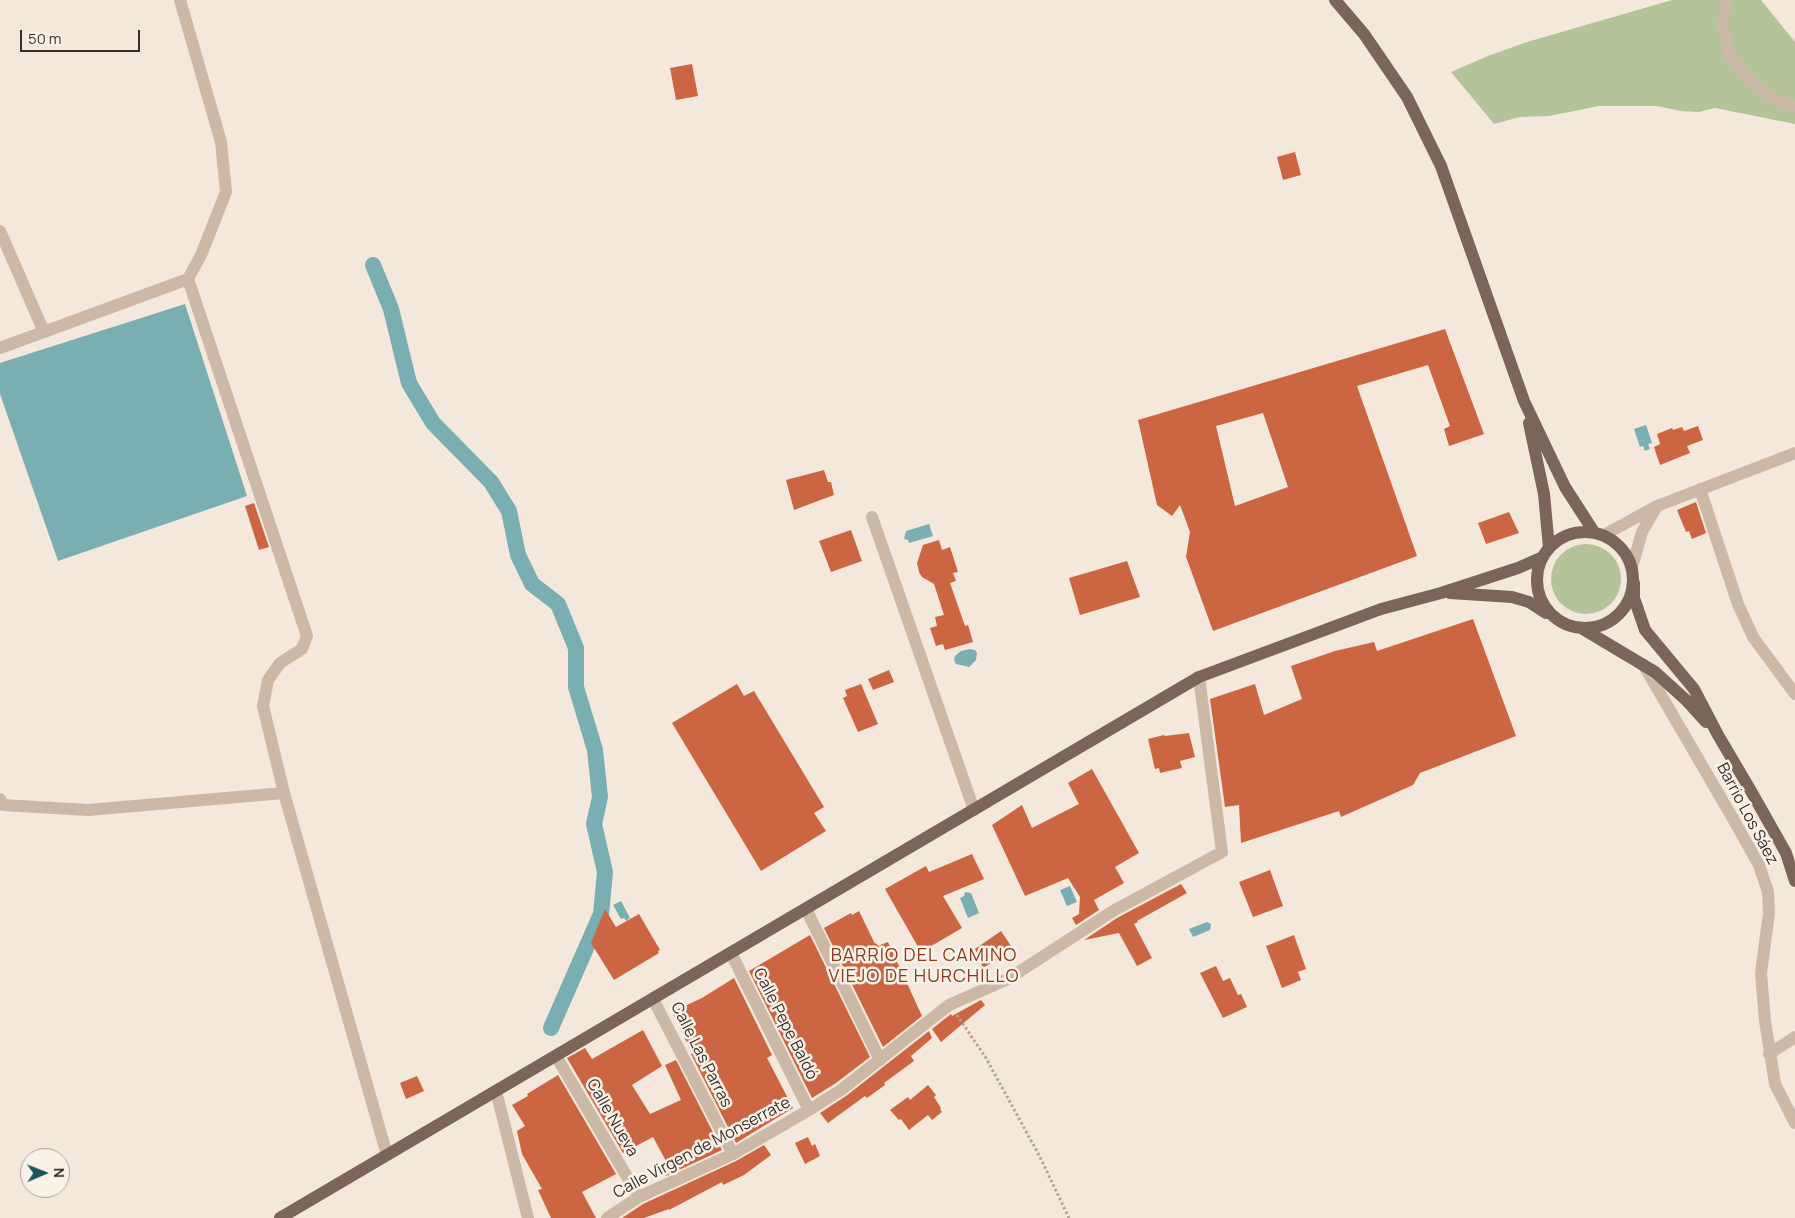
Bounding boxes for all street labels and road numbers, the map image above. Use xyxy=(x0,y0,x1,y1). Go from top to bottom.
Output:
street label: Barrio Los Sáez xyxy=(1712,760,1782,868)
street label: Calle Pepe Baldó xyxy=(749,965,821,1083)
street label: Calle Las Parras xyxy=(666,999,736,1111)
street label: Calle Nueva xyxy=(582,1076,642,1160)
street label: Calle Virgen de Monserrate xyxy=(610,1093,794,1203)

